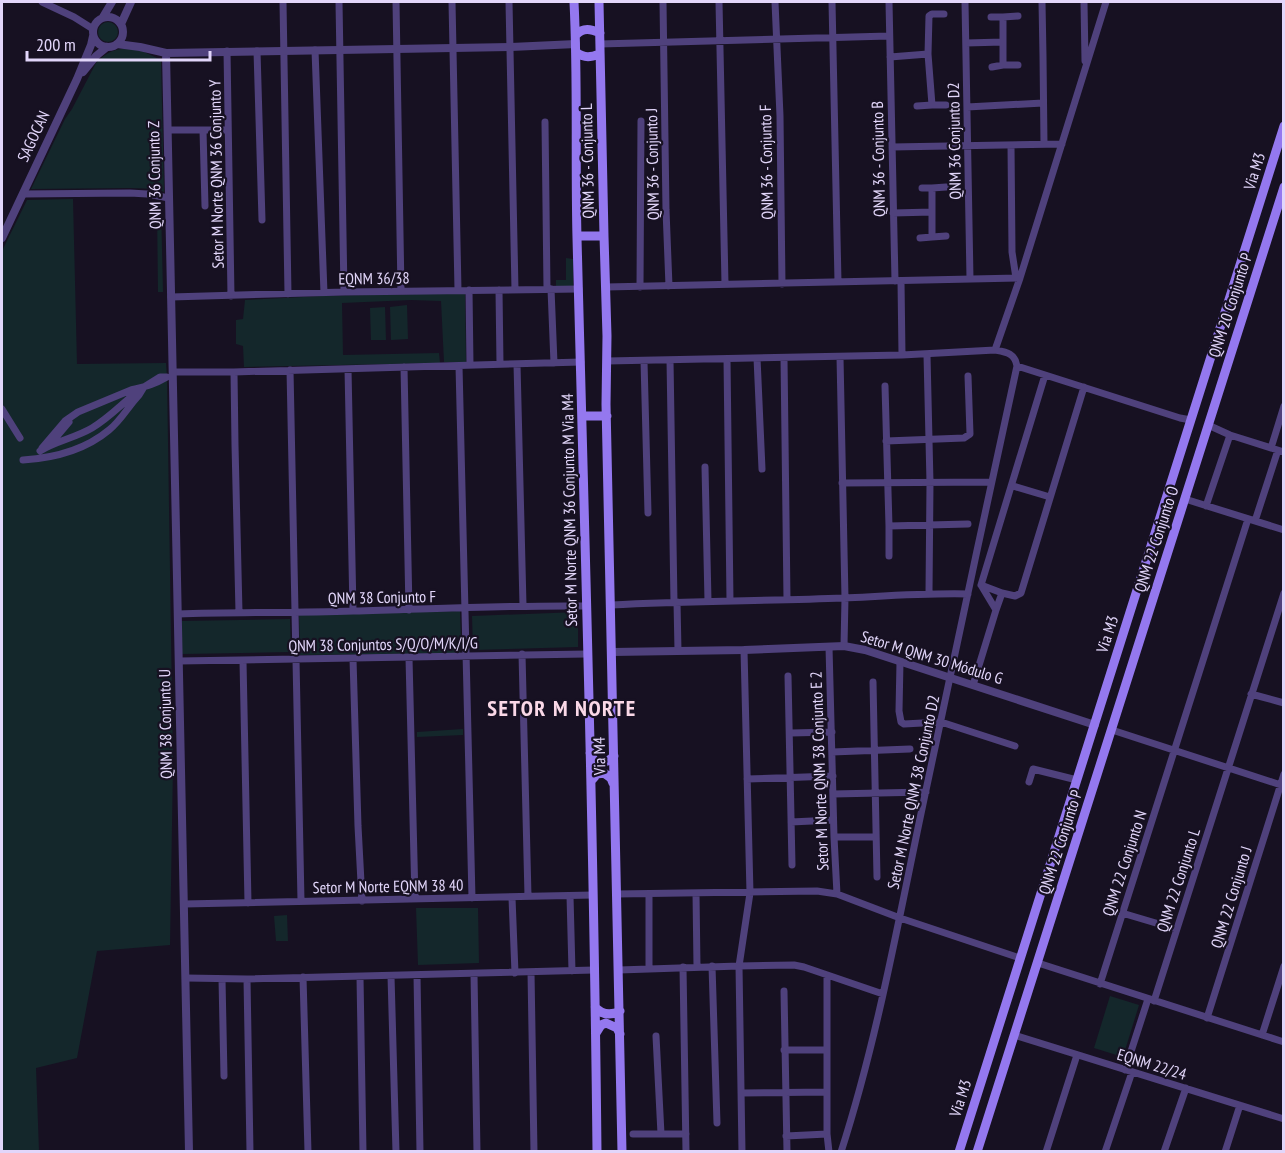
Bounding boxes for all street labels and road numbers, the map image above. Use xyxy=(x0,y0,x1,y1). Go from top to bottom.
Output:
street label: Setor M Norte QNM 36 Conjunto Y xyxy=(204,79,228,269)
street label: QNM 36 Conjunto D2 xyxy=(943,82,965,200)
street label: QNM 36 - Conjunto B xyxy=(867,101,889,217)
street label: QNM 36 - Conjunto L xyxy=(576,103,598,219)
street label: QNM 36 - Conjunto F xyxy=(755,104,777,220)
street label: SAGOCAN xyxy=(13,107,53,165)
street label: QNM 36 - Conjunto J xyxy=(641,108,663,220)
street label: QNM 36 Conjunto Z xyxy=(143,121,165,229)
street label: Via M3 xyxy=(1239,150,1269,193)
street label: QNM 20 Conjunto P xyxy=(1204,250,1256,360)
street label: EQNM 36/38 xyxy=(338,267,410,289)
street label: Setor M Norte QNM 36 Conjunto M Via M4 xyxy=(557,393,581,627)
street label: QNM 22 Conjunto O xyxy=(1129,483,1183,595)
street label: QNM 38 Conjunto F xyxy=(328,586,436,608)
street label: Via M3 xyxy=(1091,613,1122,656)
street label: Setor M QNM 30 Módulo G xyxy=(858,626,1006,688)
street label: QNM 38 Conjuntos S/Q/O/M/K/I/G xyxy=(288,632,478,656)
street label: QNM 38 Conjunto U xyxy=(154,669,176,779)
street label: Setor M Norte QNM 38 Conjunto E 2 xyxy=(806,671,832,871)
street label: Setor M Norte QNM 38 Conjunto D2 xyxy=(883,693,943,891)
street label: Via M4 xyxy=(589,737,609,776)
street label: QNM 22 Conjunto P xyxy=(1034,787,1086,897)
street label: QNM 22 Conjunto N xyxy=(1097,808,1151,918)
street label: QNM 22 Conjunto L xyxy=(1152,825,1204,935)
street label: QNM 22 Conjunto J xyxy=(1206,844,1256,950)
street label: Setor M Norte EQNM 38 40 xyxy=(313,875,463,897)
street label: EQNM 22/24 xyxy=(1115,1044,1189,1084)
street label: Via M3 xyxy=(944,1077,975,1120)

